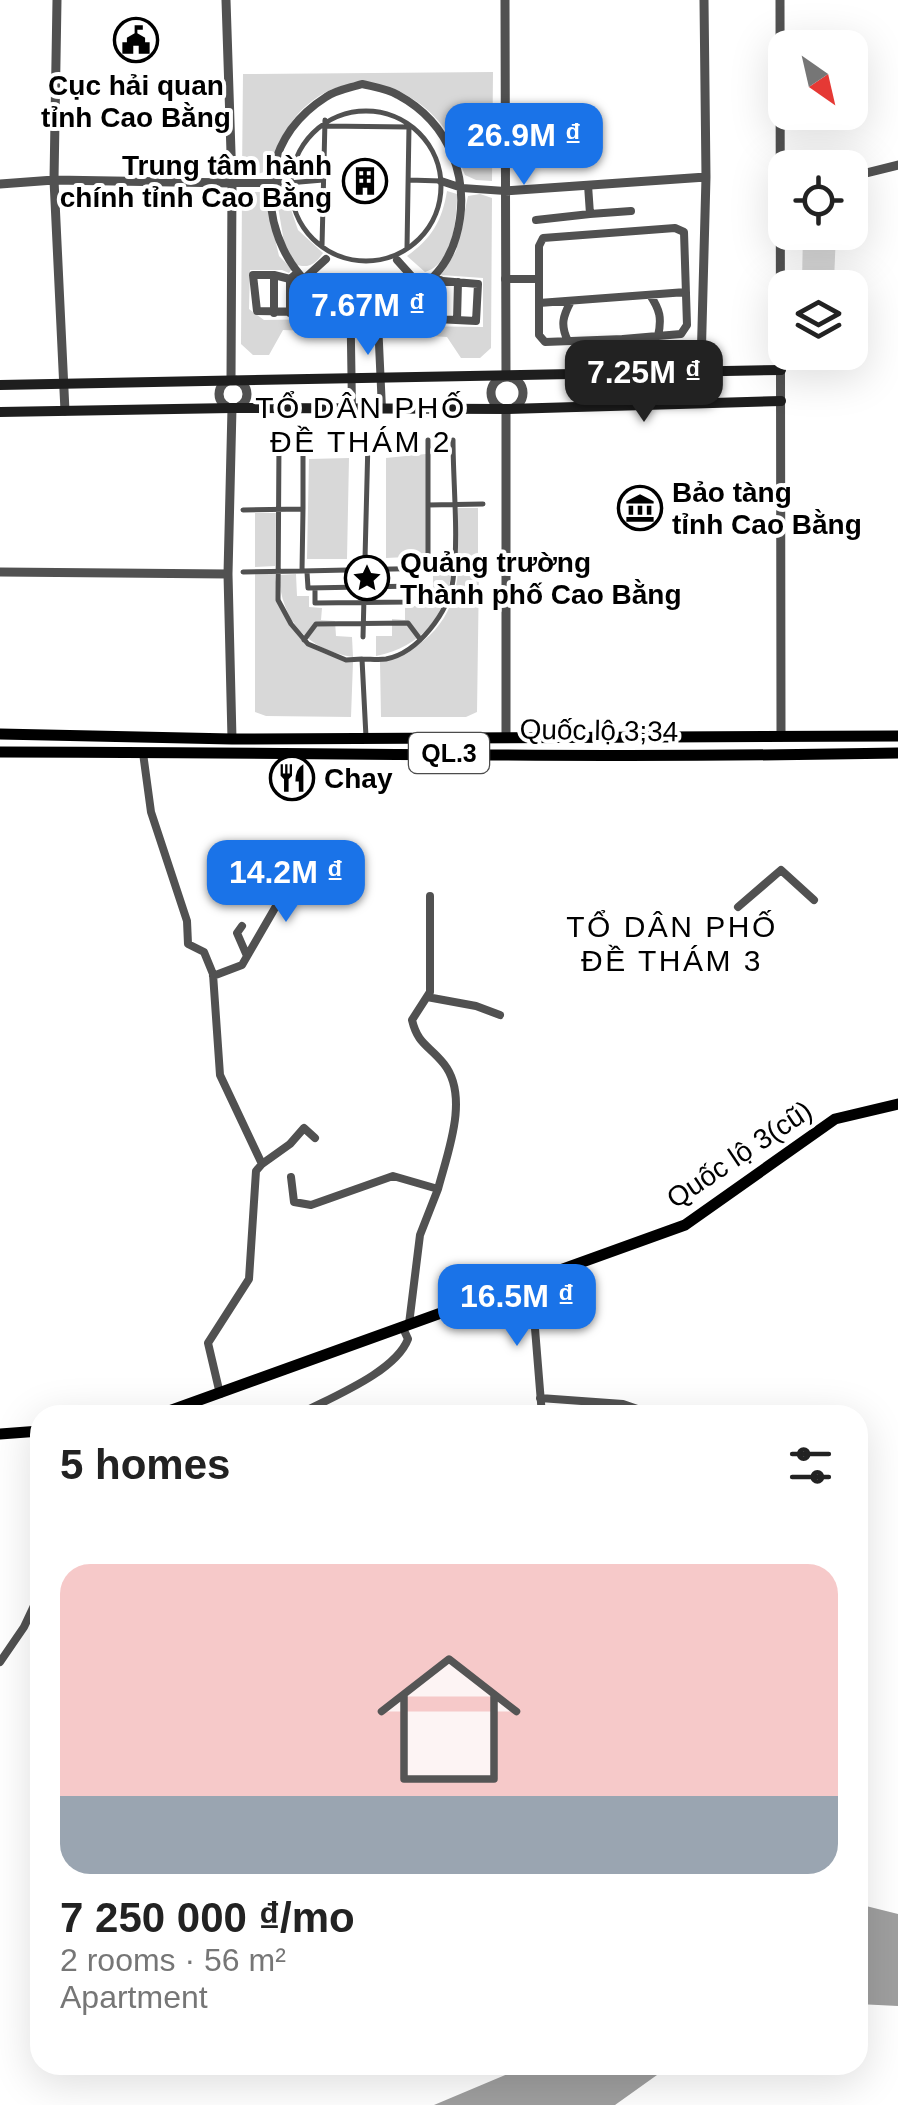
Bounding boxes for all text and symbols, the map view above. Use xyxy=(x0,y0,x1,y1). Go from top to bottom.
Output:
public building icon: Cục hải quan tỉnh Cao Bằng xyxy=(113,17,159,63)
north arrow xyxy=(768,30,868,130)
map controls xyxy=(768,30,868,370)
place label: Cục hải quan tỉnh Cao Bằng xyxy=(41,70,231,133)
pin: 26.9M ₫ xyxy=(432,103,616,188)
text: 26.9M ₫ xyxy=(467,117,581,153)
place label: Trung tâm hành chính tỉnh Cao Bằng xyxy=(60,150,332,213)
button: locate xyxy=(768,150,868,250)
building icon: Trung tâm hành chính tỉnh Cao Bằng xyxy=(342,158,388,204)
button: layers xyxy=(768,270,868,370)
pin: 7.67M ₫ xyxy=(276,273,460,358)
text: 7.67M ₫ xyxy=(311,287,425,323)
pin: 7.25M ₫ xyxy=(552,340,736,425)
text: 7.25M ₫ xyxy=(587,354,701,390)
district label: TỔ DÂN PHỐ ĐỀ THÁM 2 xyxy=(255,391,467,458)
place label: Bảo tàng tỉnh Cao Bằng xyxy=(672,477,862,540)
museum icon: Bảo tàng tỉnh Cao Bằng xyxy=(617,485,663,531)
place label: Quảng trường Thành phố Cao Bằng xyxy=(400,547,682,610)
place icon: Quảng trường Thành phố Cao Bằng xyxy=(344,555,390,601)
street label: Quốc lộ 3;34 xyxy=(519,714,679,747)
road number: QL.3 xyxy=(409,733,489,773)
restaurant icon: Chay xyxy=(269,755,315,801)
place label: Chay xyxy=(324,763,393,794)
pin: 14.2M ₫ xyxy=(194,840,378,925)
text: 14.2M ₫ xyxy=(229,854,343,890)
district label: TỔ DÂN PHỐ ĐỀ THÁM 3 xyxy=(566,910,778,977)
street label: Quốc lộ 3(cũ) xyxy=(661,1095,818,1214)
pin: 16.5M ₫ xyxy=(425,1264,609,1349)
text: 16.5M ₫ xyxy=(460,1278,574,1314)
icon: filters xyxy=(783,1438,838,1493)
text: 5 homes xyxy=(60,1441,230,1488)
icon: home xyxy=(359,1629,539,1809)
text: 7 250 000 ₫/mo xyxy=(60,1894,355,1941)
text: 2 rooms · 56 m² xyxy=(60,1942,286,1978)
text: Apartment xyxy=(60,1979,208,2015)

